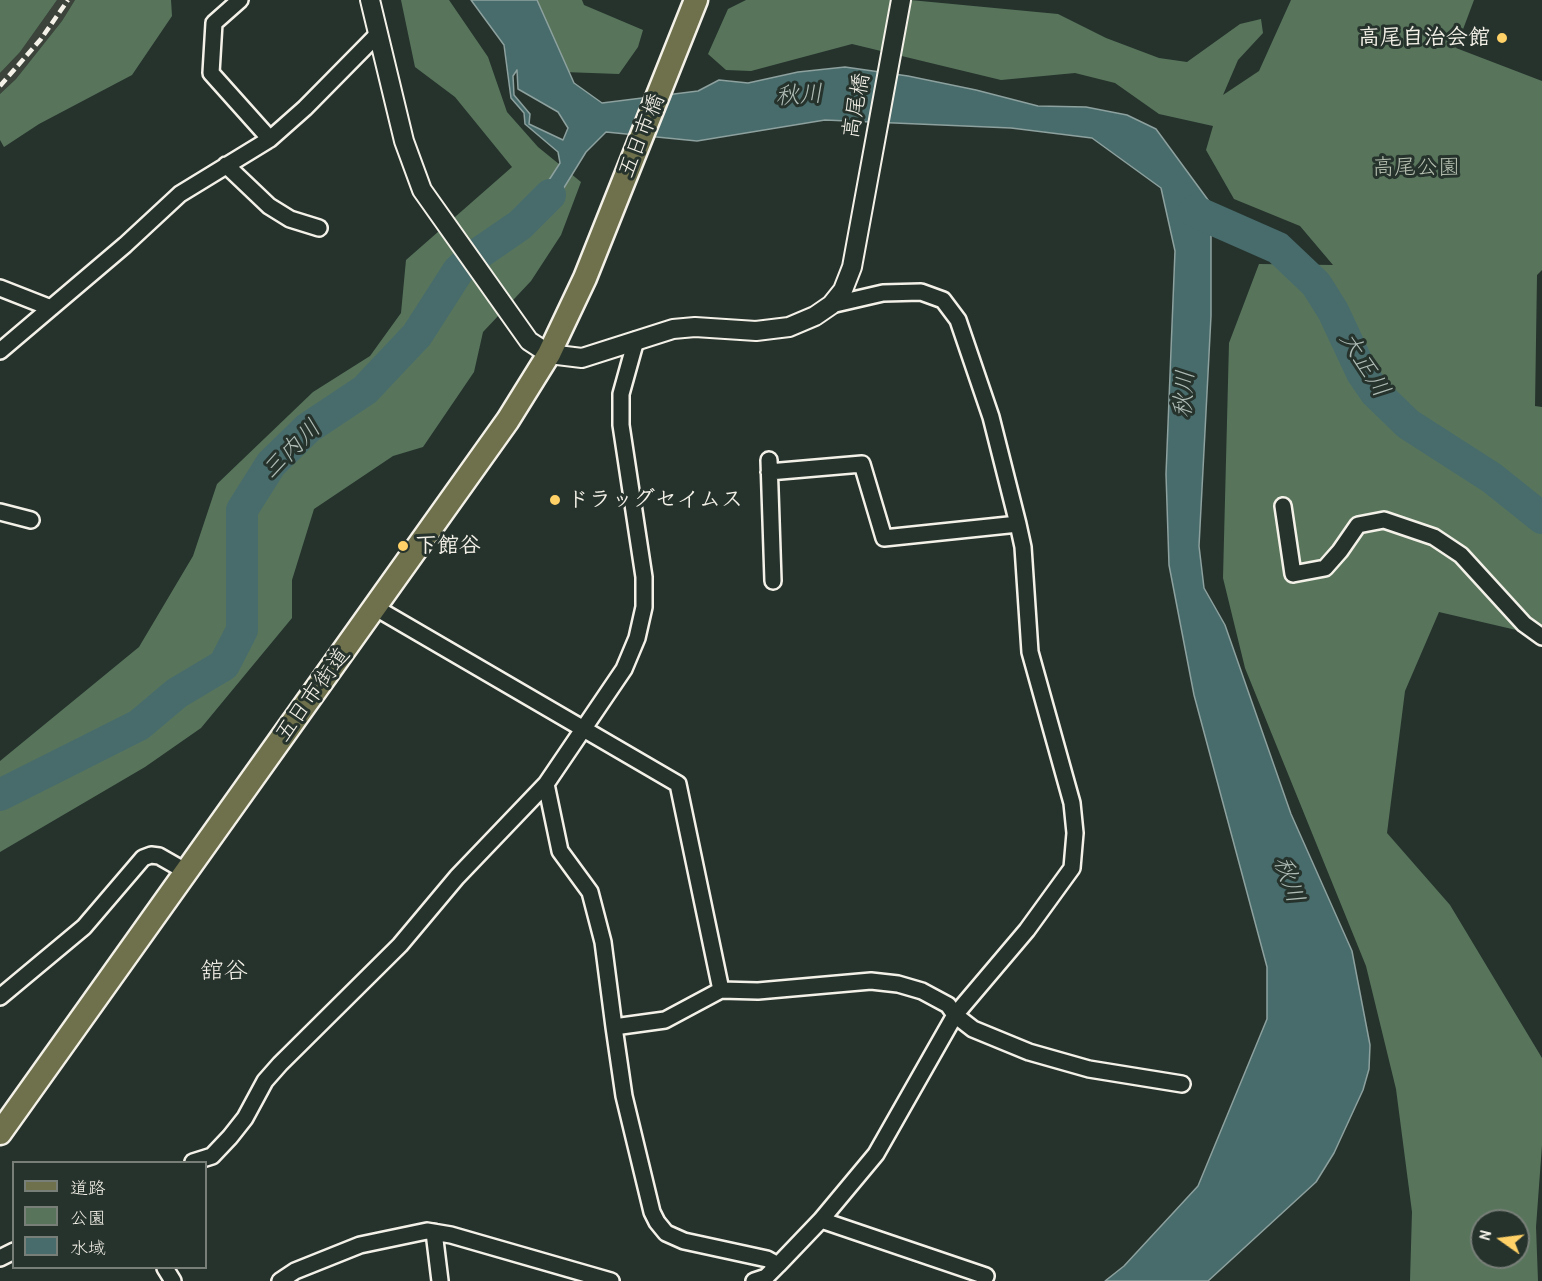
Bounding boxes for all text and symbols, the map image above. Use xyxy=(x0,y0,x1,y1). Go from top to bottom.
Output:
place label: 高尾自治会館 xyxy=(1358,25,1490,51)
marker: 高尾自治会館 xyxy=(1495,31,1509,45)
street label: 高尾橋 xyxy=(838,71,876,141)
water label: 秋川 xyxy=(774,80,824,112)
street label: 五日市橋 xyxy=(613,90,671,182)
park label: 高尾公園 xyxy=(1372,155,1460,181)
water label: 大正川 xyxy=(1333,327,1395,403)
water label: 秋川 xyxy=(1169,369,1201,419)
water label: 三内川 xyxy=(256,414,328,486)
place label: ドラッグセイムス xyxy=(567,487,743,513)
marker: ドラッグセイムス xyxy=(548,493,562,507)
place label: 下館谷 xyxy=(415,533,481,559)
marker: 下館谷 xyxy=(396,539,410,553)
street label: 五日市街道 xyxy=(270,643,356,747)
water label: 秋川 xyxy=(1267,853,1309,907)
district label: 舘谷 xyxy=(200,958,248,986)
legend xyxy=(12,1161,207,1269)
text: 道路 xyxy=(70,1175,106,1200)
text: 公園 xyxy=(70,1205,106,1230)
north arrow xyxy=(1470,1209,1530,1269)
text: N xyxy=(1473,1228,1496,1242)
text: 水域 xyxy=(70,1235,106,1260)

